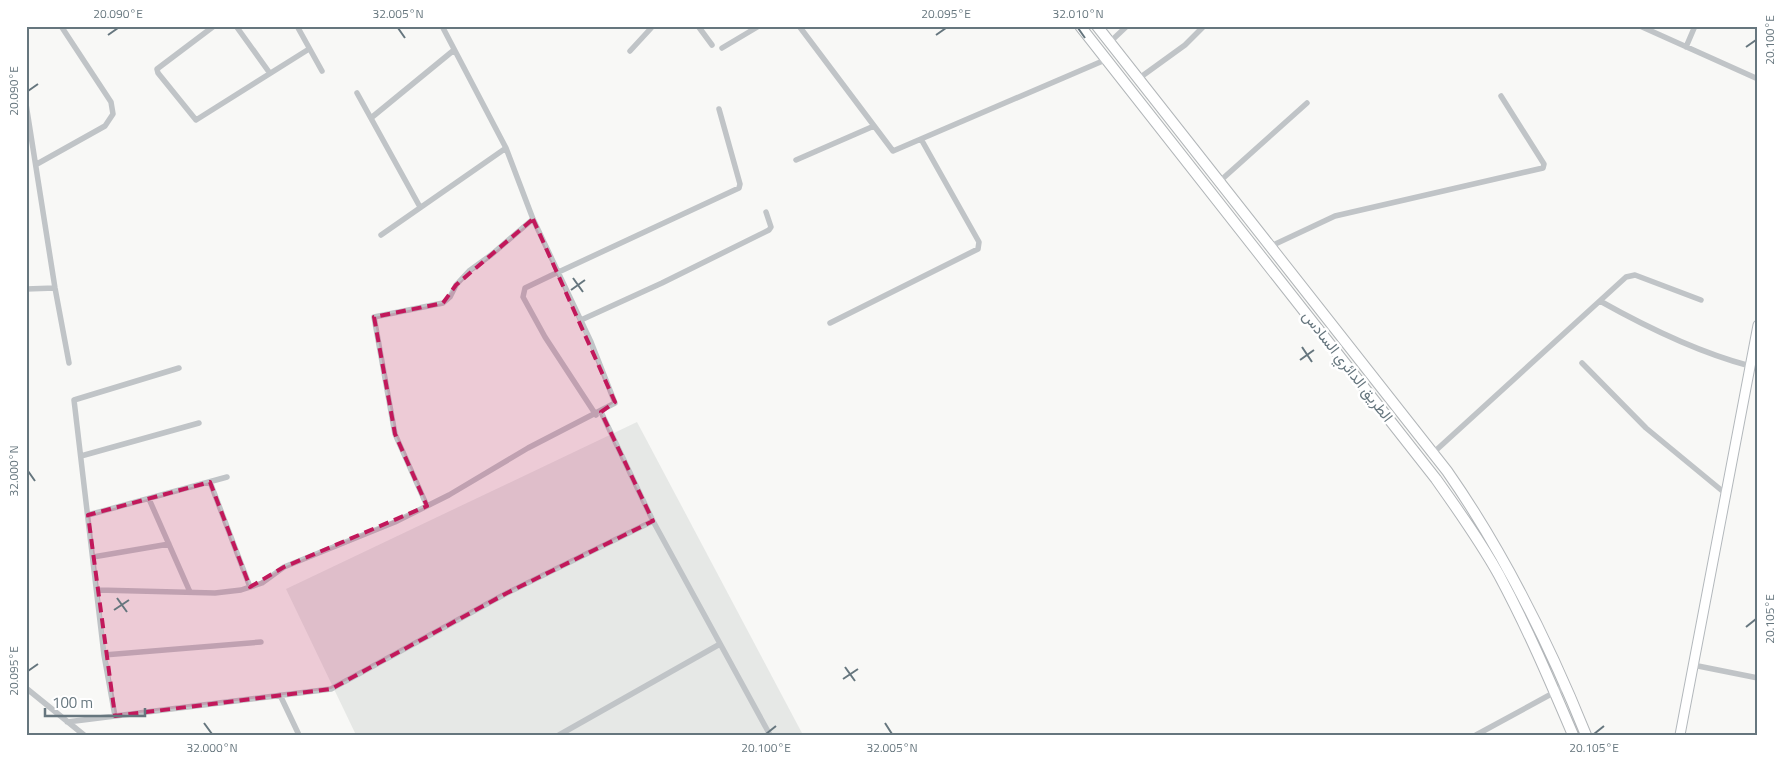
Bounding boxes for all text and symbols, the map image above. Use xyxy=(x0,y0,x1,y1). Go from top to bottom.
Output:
text: 20.090°E xyxy=(93,4,143,23)
text: 32.005°N xyxy=(372,4,424,23)
text: 20.095°E xyxy=(921,4,971,23)
text: 32.010°N xyxy=(1052,4,1104,23)
text: 20.100°E xyxy=(1760,15,1779,65)
text: 20.090°E xyxy=(4,66,23,116)
street label: الطريق الدائري السادس xyxy=(1295,305,1399,428)
text: 32.000°N xyxy=(4,445,23,497)
text: 20.105°E xyxy=(1760,594,1779,644)
text: 20.095°E xyxy=(4,646,23,696)
scale bar xyxy=(45,686,145,718)
text: 100 m xyxy=(52,691,93,714)
text: 32.000°N xyxy=(186,738,238,757)
text: 20.100°E xyxy=(741,738,791,757)
text: 32.005°N xyxy=(866,738,918,757)
text: 20.105°E xyxy=(1569,738,1619,757)

